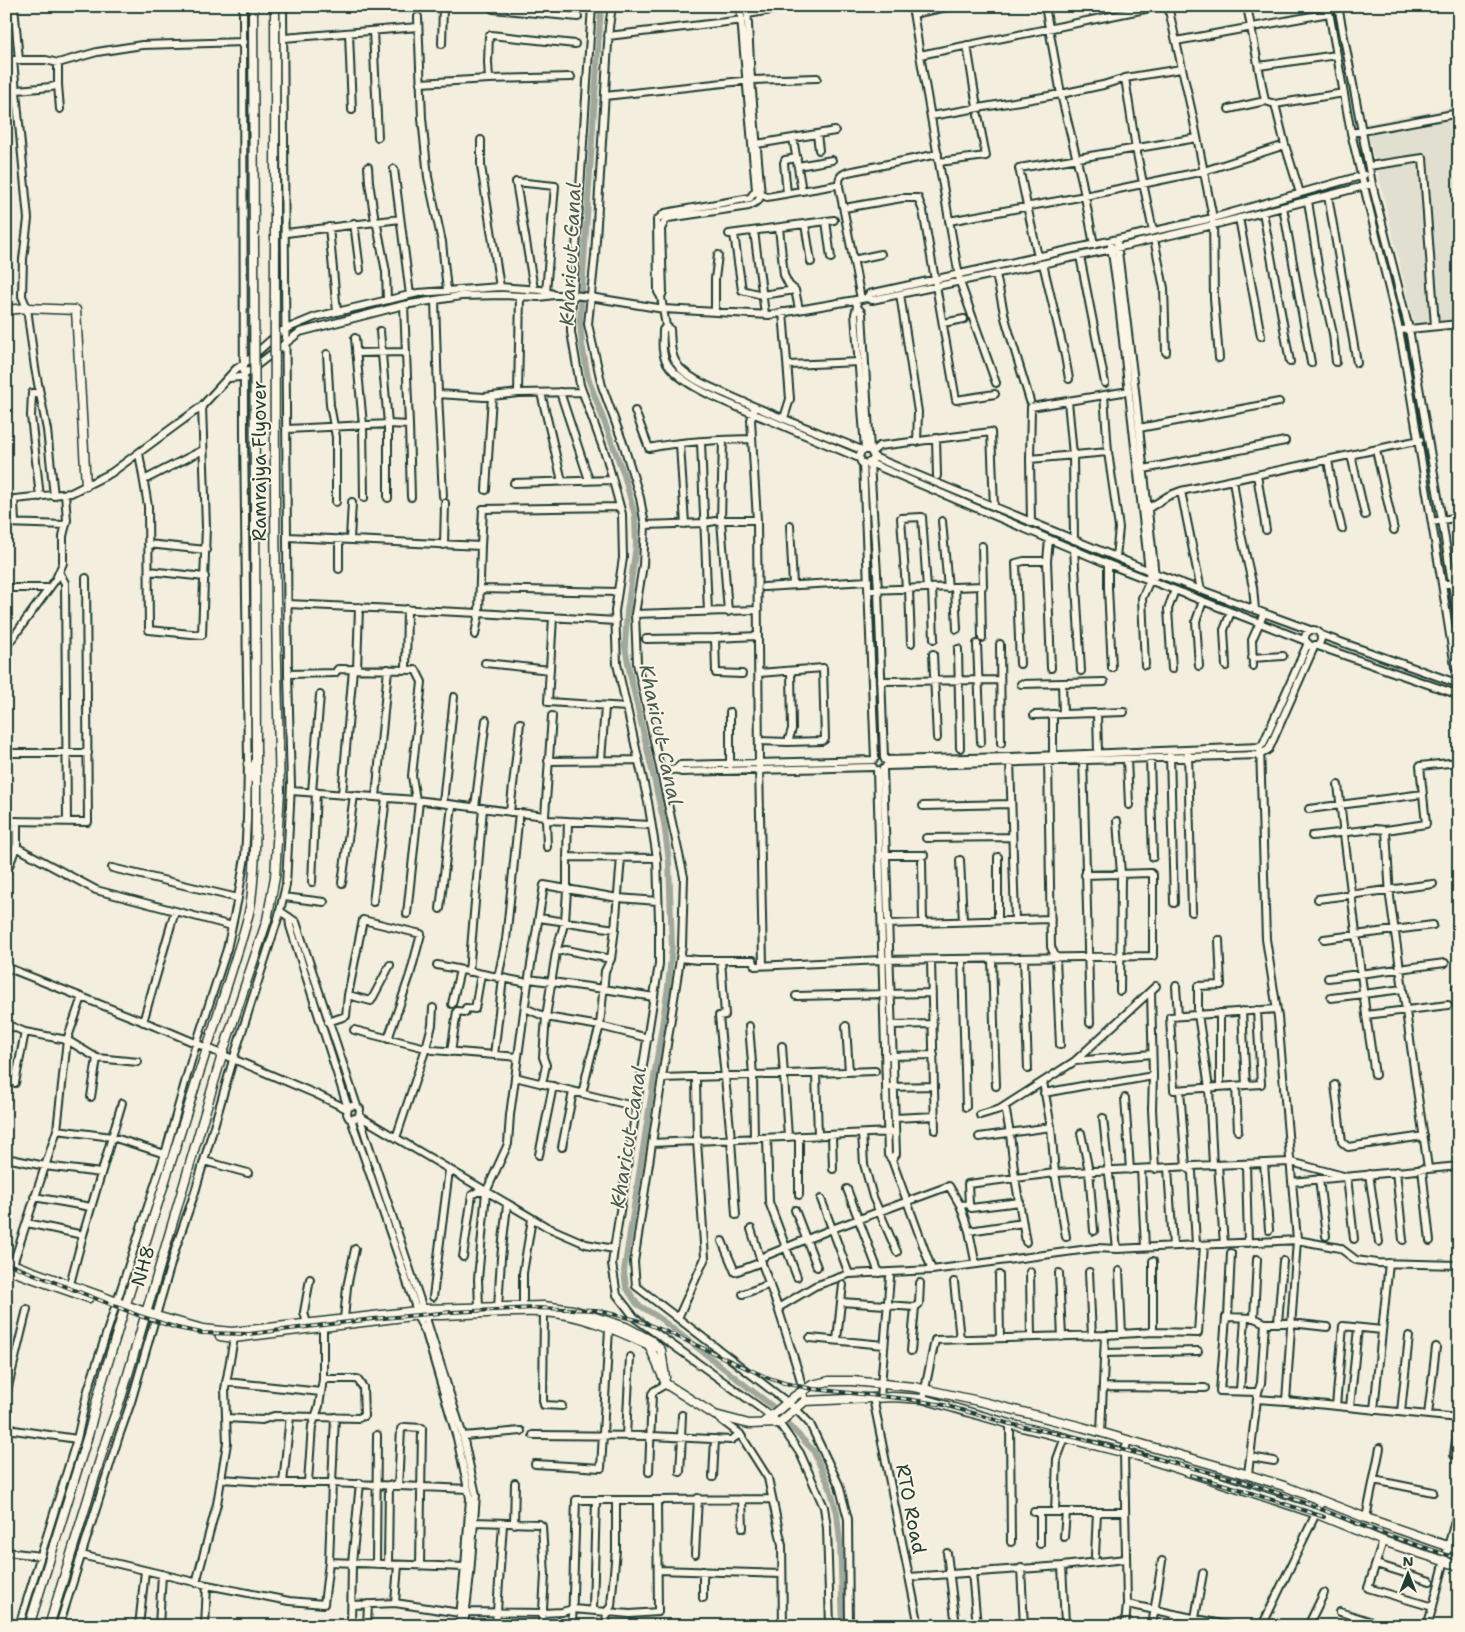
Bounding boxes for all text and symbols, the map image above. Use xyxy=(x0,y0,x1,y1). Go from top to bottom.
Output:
water label: Kharicut Canal xyxy=(553,181,587,327)
street label: Ramrajya Flyover xyxy=(247,381,272,541)
water label: Kharicut Canal xyxy=(633,662,689,808)
water label: Kharicut Canal xyxy=(604,1064,652,1210)
street label: NH8 xyxy=(125,1243,161,1289)
street label: RTO Road xyxy=(890,1462,932,1556)
north arrow xyxy=(1382,1550,1432,1600)
text: N xyxy=(1402,1552,1414,1570)

